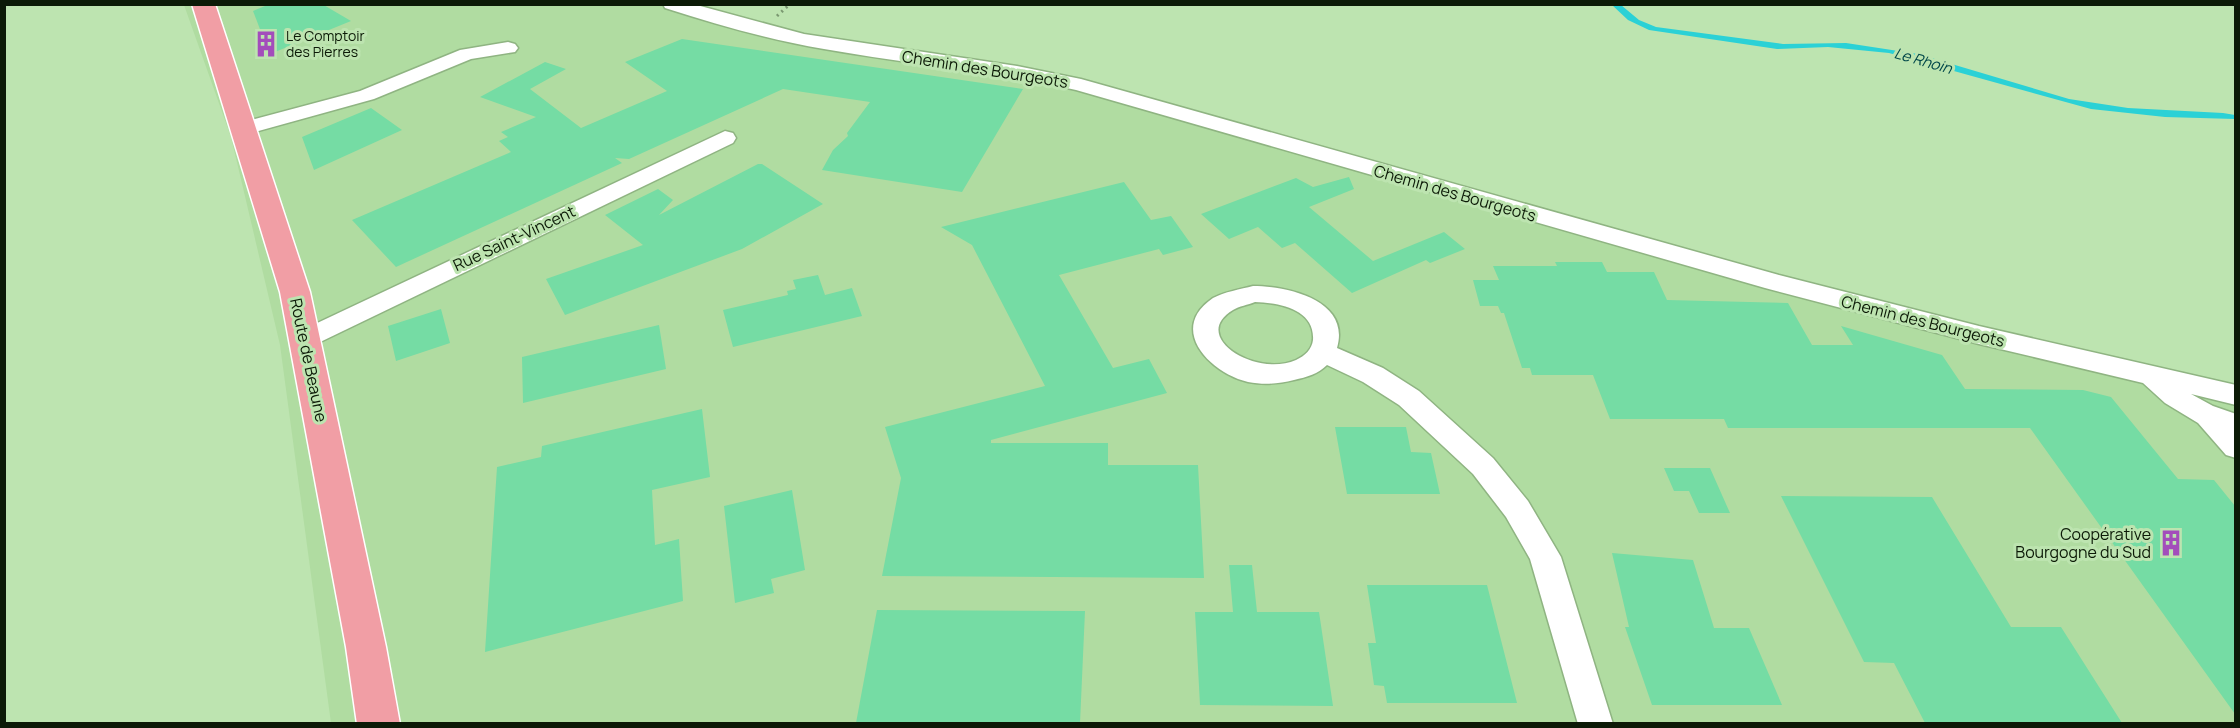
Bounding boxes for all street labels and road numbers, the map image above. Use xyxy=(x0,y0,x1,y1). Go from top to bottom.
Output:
street label: Chemin des Bourgeots xyxy=(900,45,1070,93)
street label: Chemin des Bourgeots xyxy=(1371,159,1539,227)
street label: Rue Saint-Vincent xyxy=(449,200,579,276)
street label: Chemin des Bourgeots xyxy=(1839,290,2007,352)
street label: Route de Beaune xyxy=(285,296,333,424)

